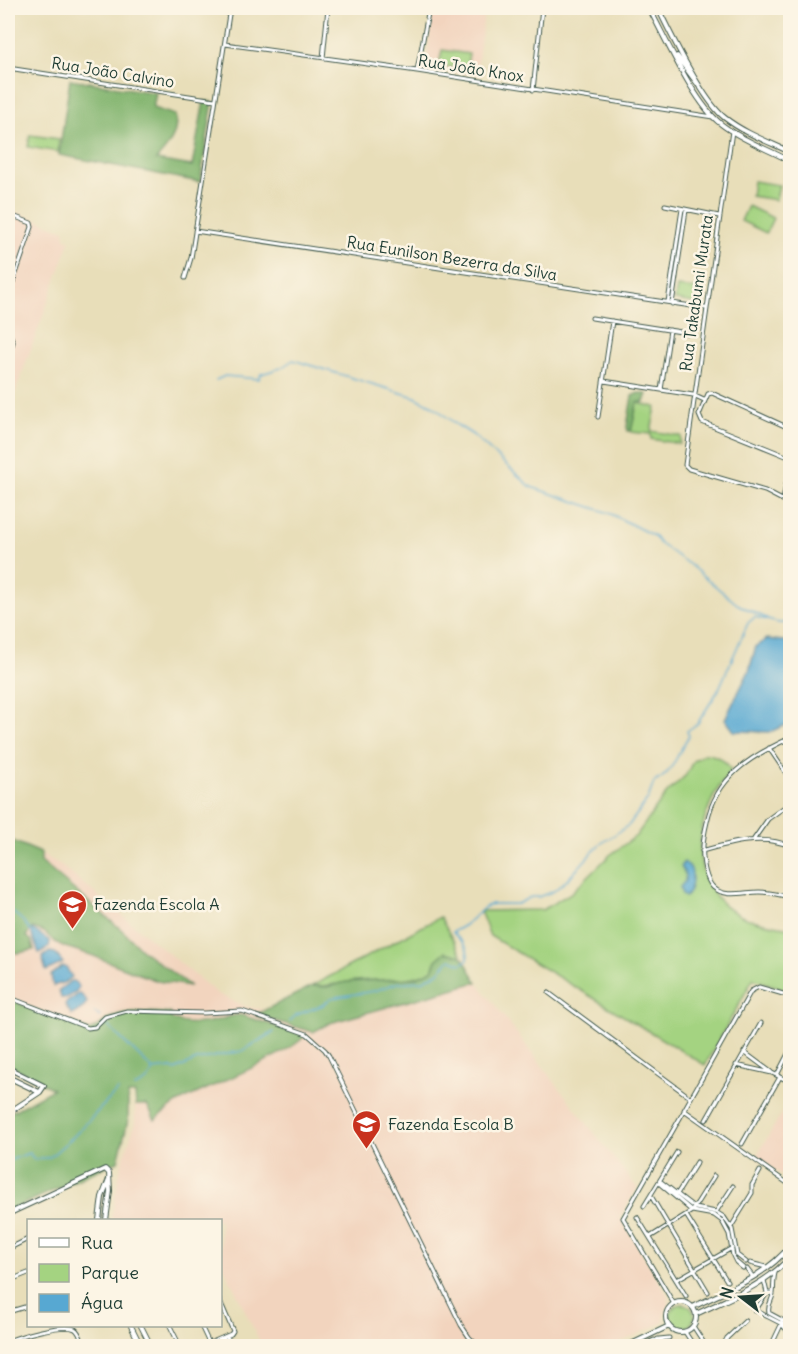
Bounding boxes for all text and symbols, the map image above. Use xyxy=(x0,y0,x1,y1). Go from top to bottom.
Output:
street label: Rua João Knox xyxy=(417,50,526,86)
street label: Rua João Calvino xyxy=(50,52,176,92)
street label: Rua Takabumi Murata xyxy=(675,213,717,373)
street label: Rua Eunilson Bezerra da Silva xyxy=(345,231,559,285)
school or university icon: Fazenda Escola A xyxy=(57,888,89,930)
place label: Fazenda Escola A xyxy=(94,894,220,914)
school or university icon: Fazenda Escola B xyxy=(351,1108,383,1150)
place label: Fazenda Escola B xyxy=(388,1114,514,1134)
legend xyxy=(27,1219,222,1327)
text: Rua xyxy=(81,1231,113,1254)
text: Parque xyxy=(81,1261,139,1284)
north arrow xyxy=(711,1267,771,1327)
text: N xyxy=(715,1284,738,1301)
text: Água xyxy=(81,1291,123,1314)

